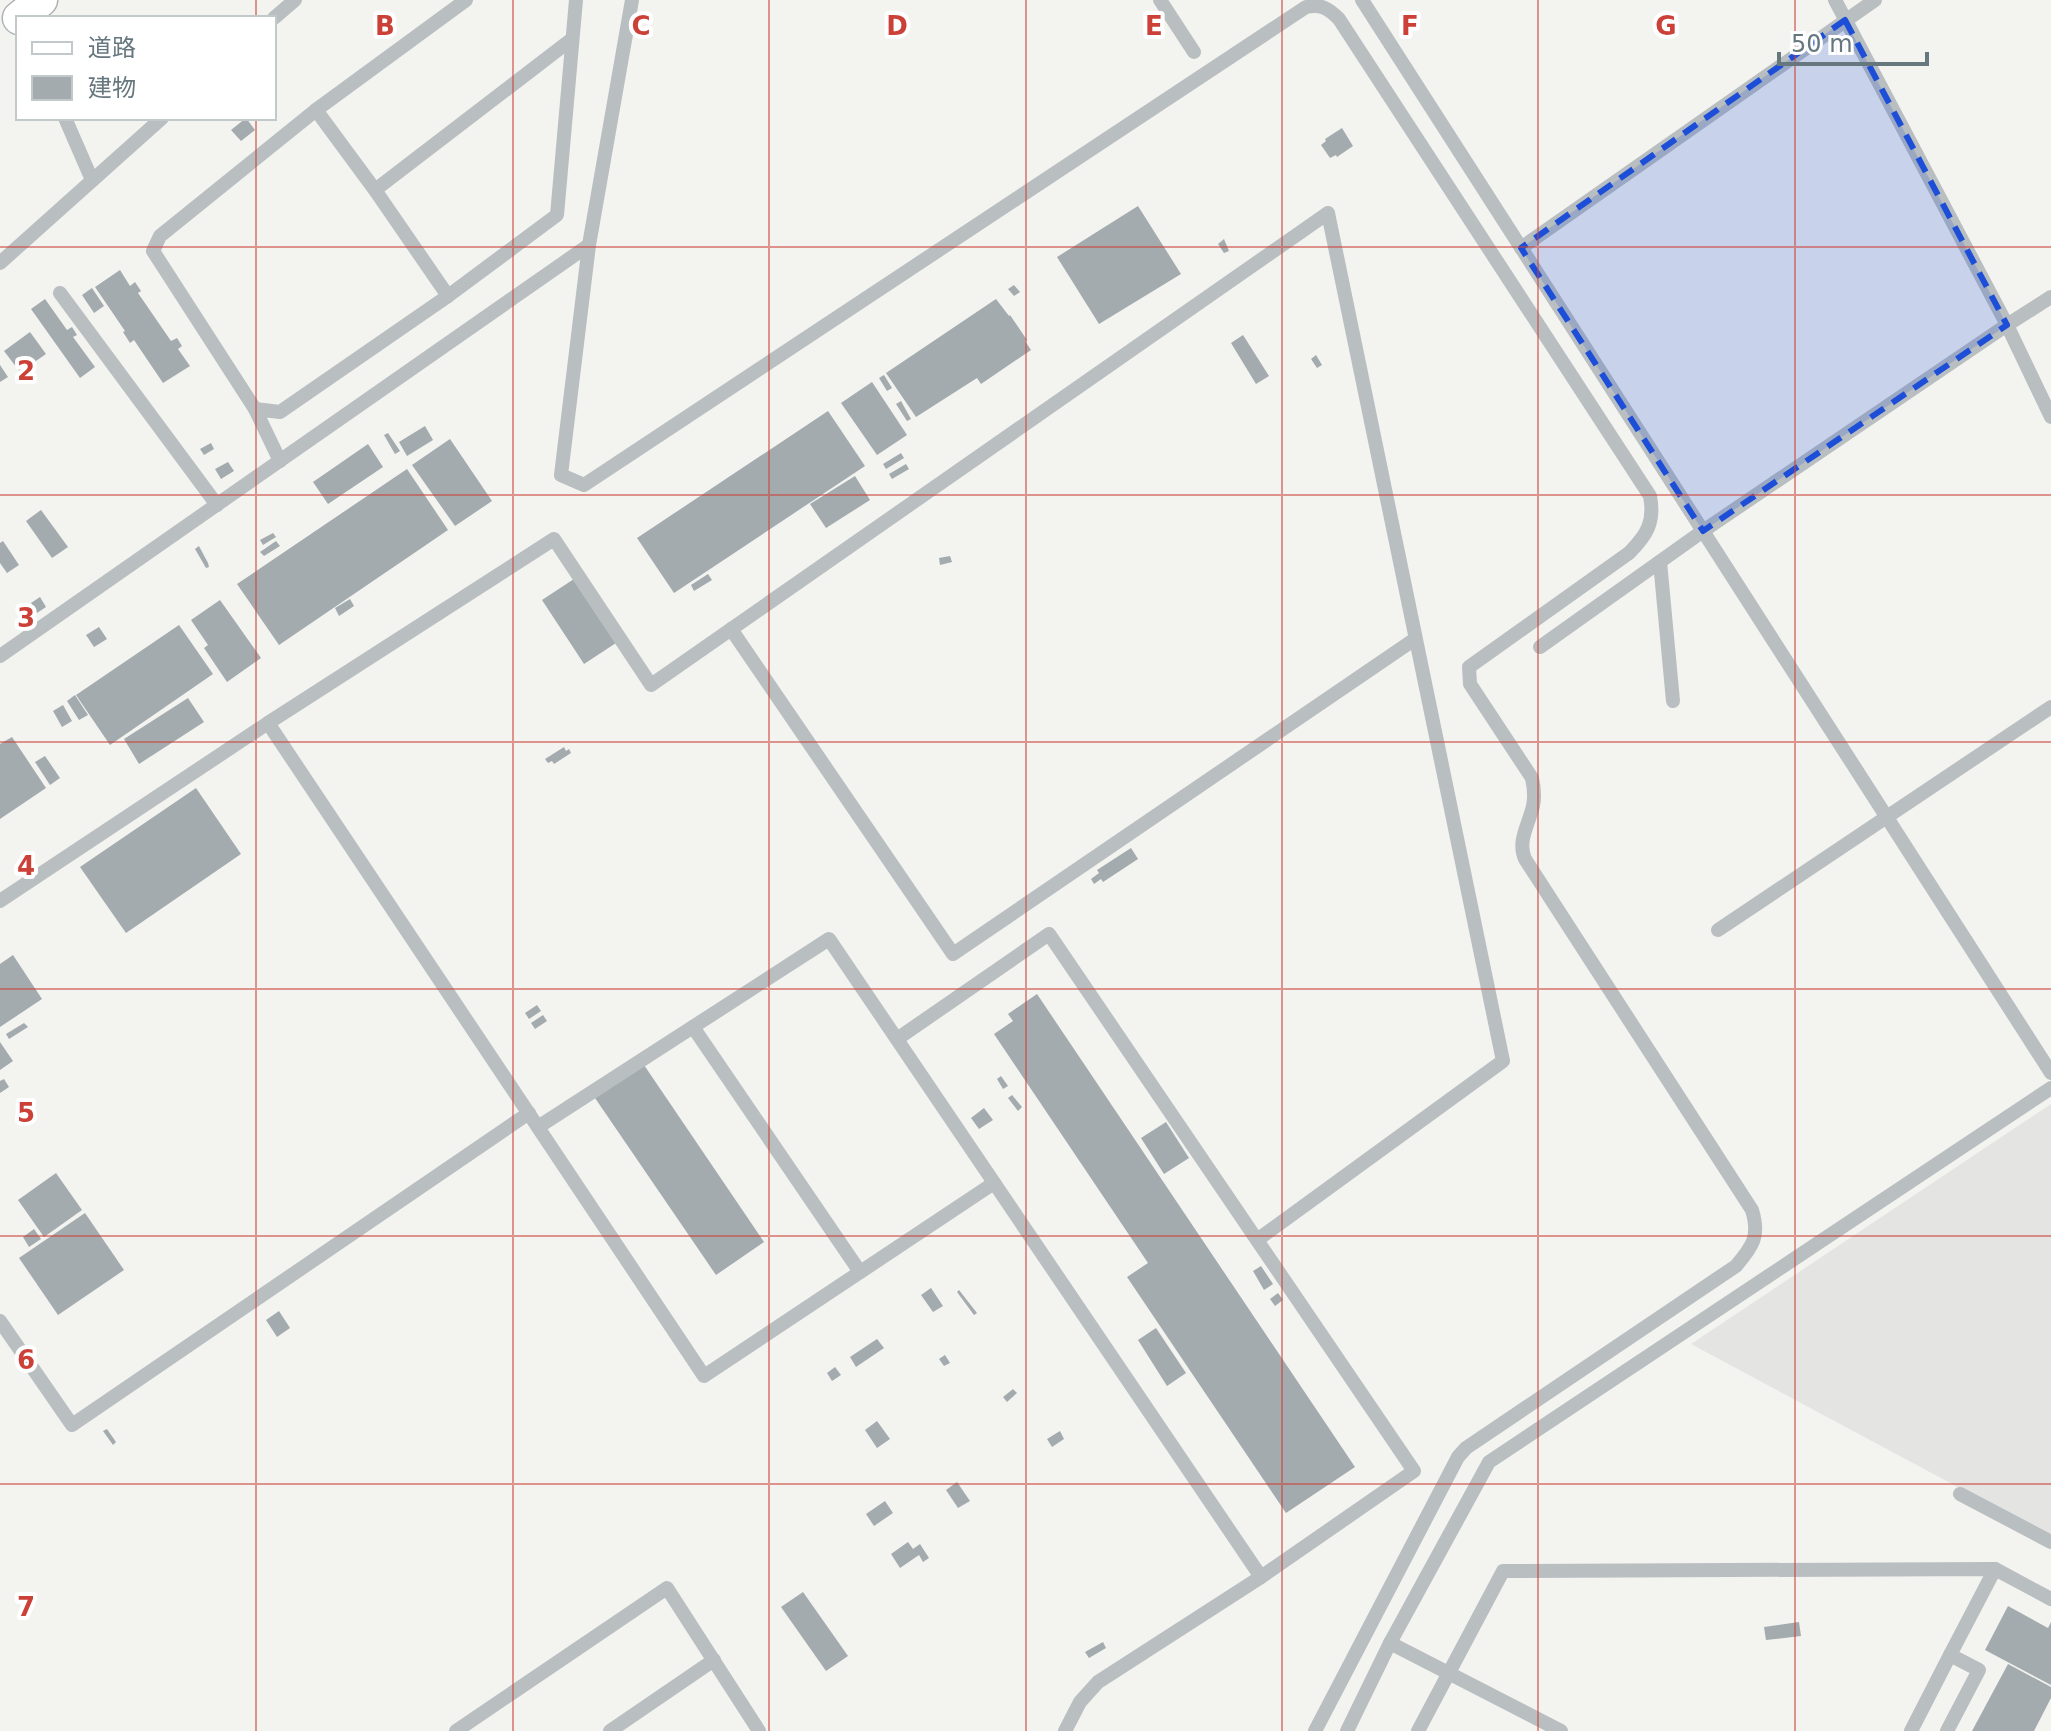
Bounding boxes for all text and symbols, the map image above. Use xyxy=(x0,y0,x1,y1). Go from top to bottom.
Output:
text: B xyxy=(375,11,395,41)
text: C xyxy=(631,11,651,41)
text: D xyxy=(886,11,908,41)
text: E xyxy=(1145,11,1163,41)
text: F xyxy=(1401,11,1419,41)
text: G xyxy=(1655,11,1677,41)
legend xyxy=(16,16,276,120)
scale bar xyxy=(1779,16,1927,66)
text: 50 m xyxy=(1791,30,1853,58)
text: 道路 xyxy=(88,34,136,62)
text: 建物 xyxy=(88,74,136,102)
text: 2 xyxy=(17,356,35,386)
text: 3 xyxy=(17,603,35,633)
text: 4 xyxy=(17,851,35,881)
text: 5 xyxy=(17,1098,35,1128)
text: 6 xyxy=(17,1345,35,1375)
text: 7 xyxy=(17,1592,35,1622)

